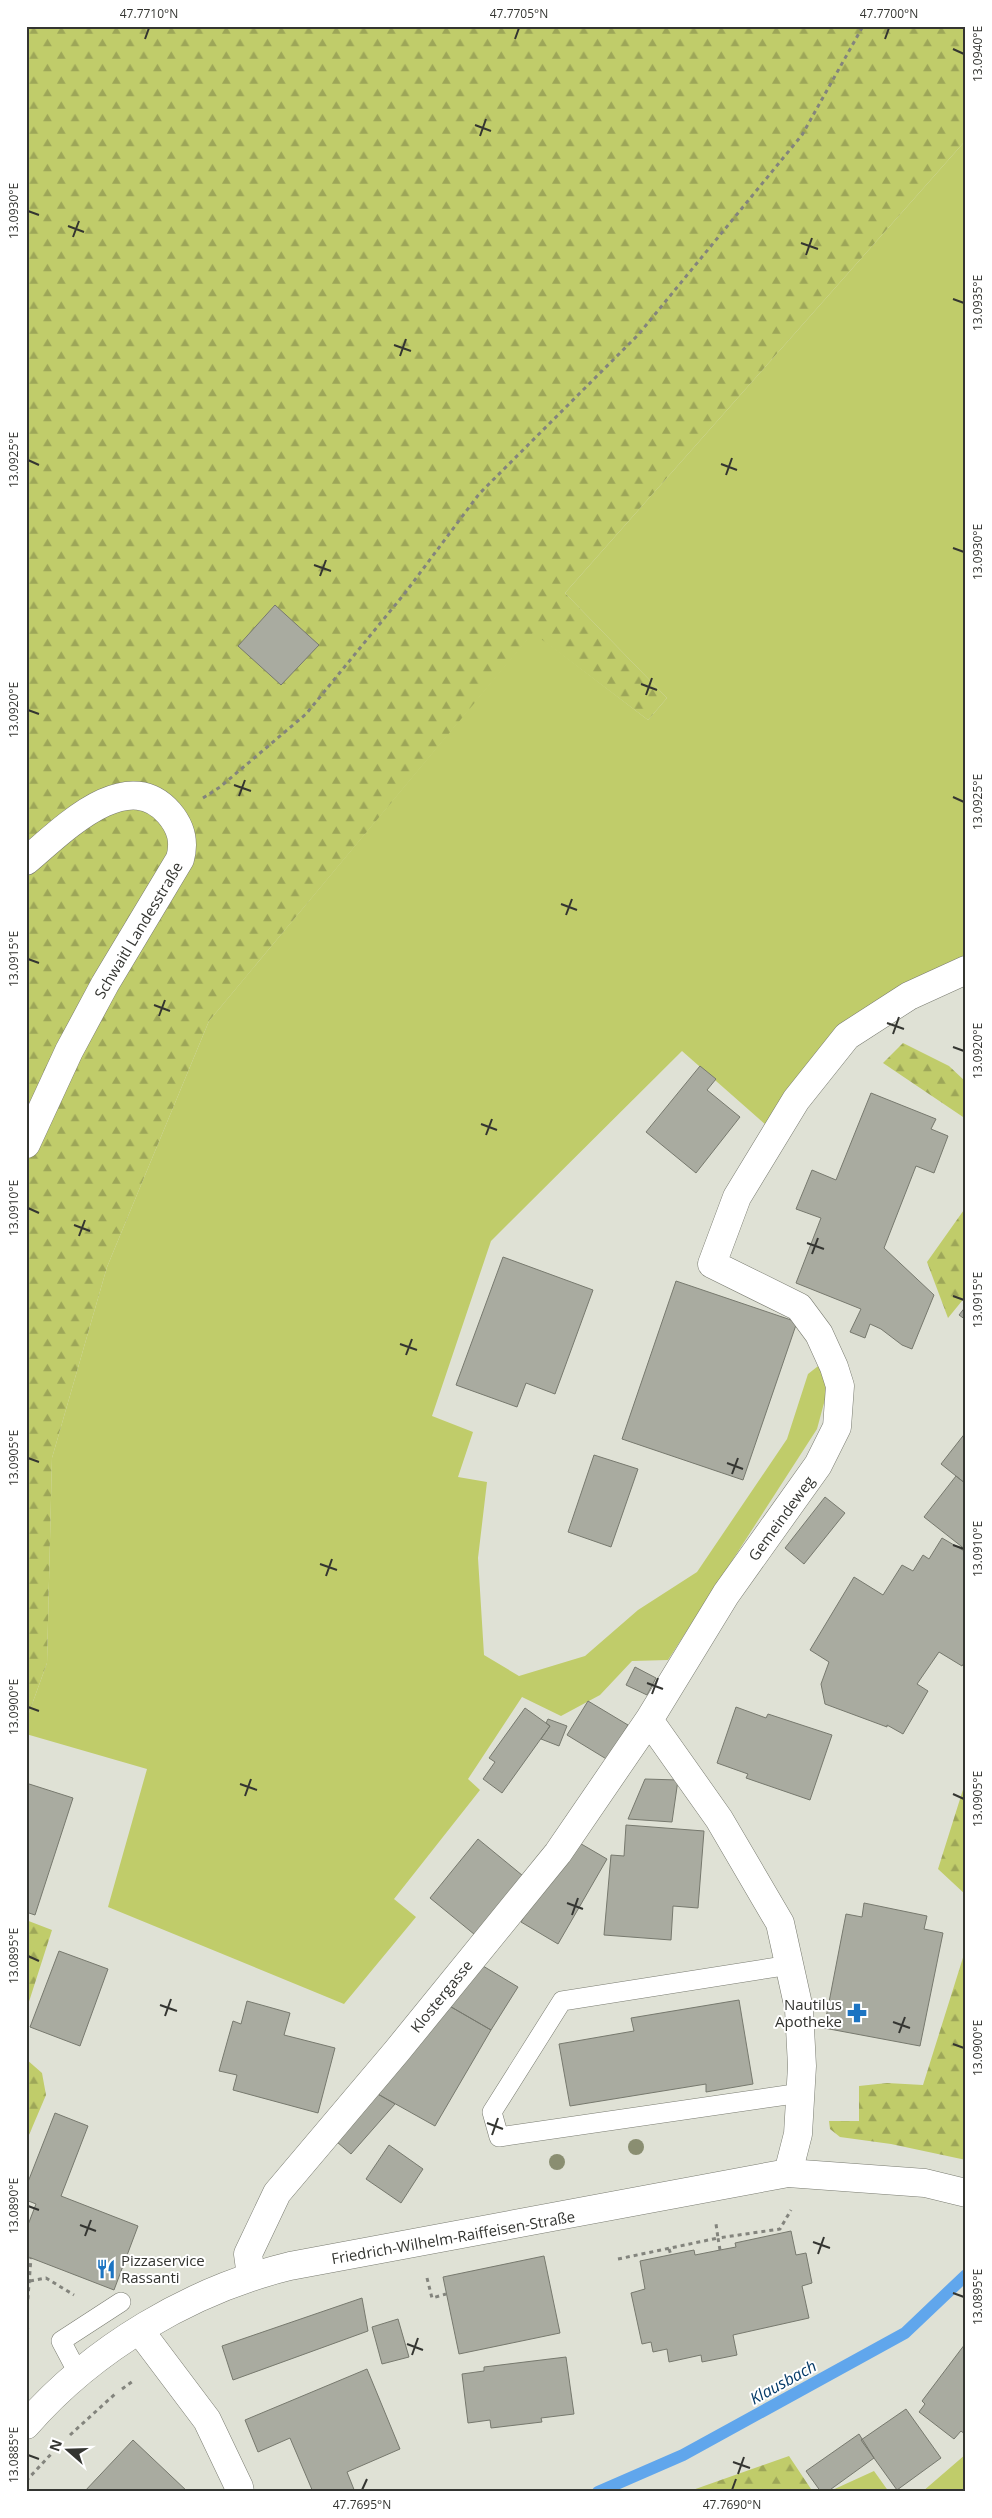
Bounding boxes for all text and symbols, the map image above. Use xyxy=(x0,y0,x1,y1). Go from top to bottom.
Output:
text: 47.7710°N xyxy=(120,5,178,22)
text: 47.7705°N xyxy=(490,5,548,22)
text: 47.7700°N xyxy=(860,5,918,22)
text: 13.0940°E xyxy=(969,26,986,82)
text: 13.0930°E xyxy=(5,183,22,239)
text: 13.0935°E xyxy=(969,275,986,331)
text: 13.0925°E xyxy=(5,432,22,488)
text: 13.0930°E xyxy=(969,524,986,580)
text: 13.0920°E xyxy=(5,682,22,738)
text: 13.0925°E xyxy=(969,774,986,830)
street label: Schwaitl Landesstraße xyxy=(89,858,187,1002)
text: 13.0915°E xyxy=(5,931,22,987)
text: 13.0920°E xyxy=(969,1023,986,1079)
text: 13.0910°E xyxy=(5,1180,22,1236)
text: 13.0915°E xyxy=(969,1272,986,1328)
text: 13.0905°E xyxy=(5,1430,22,1486)
street label: Gemeindeweg xyxy=(743,1472,819,1564)
text: 13.0910°E xyxy=(969,1521,986,1577)
text: 13.0900°E xyxy=(5,1679,22,1735)
text: 13.0905°E xyxy=(969,1771,986,1827)
text: 13.0895°E xyxy=(5,1928,22,1984)
street label: Klostergasse xyxy=(405,1955,477,2037)
place label: Nautilus Apotheke xyxy=(775,1994,842,2031)
pharmacy icon: Nautilus Apotheke xyxy=(846,2002,868,2024)
text: 13.0900°E xyxy=(969,2020,986,2076)
text: 13.0890°E xyxy=(5,2178,22,2234)
street label: Friedrich-Wilhelm-Raiffeisen-Straße xyxy=(330,2206,576,2268)
place label: Pizzaservice Rassanti xyxy=(121,2250,205,2287)
restaurant icon: Pizzaservice Rassanti xyxy=(95,2258,117,2280)
text: 13.0895°E xyxy=(969,2269,986,2325)
water label: Klausbach xyxy=(746,2355,820,2409)
north arrow xyxy=(42,2426,92,2476)
text: 13.0885°E xyxy=(5,2427,22,2483)
text: N xyxy=(44,2437,66,2454)
text: 47.7695°N xyxy=(333,2496,391,2513)
text: 47.7690°N xyxy=(703,2496,761,2513)

